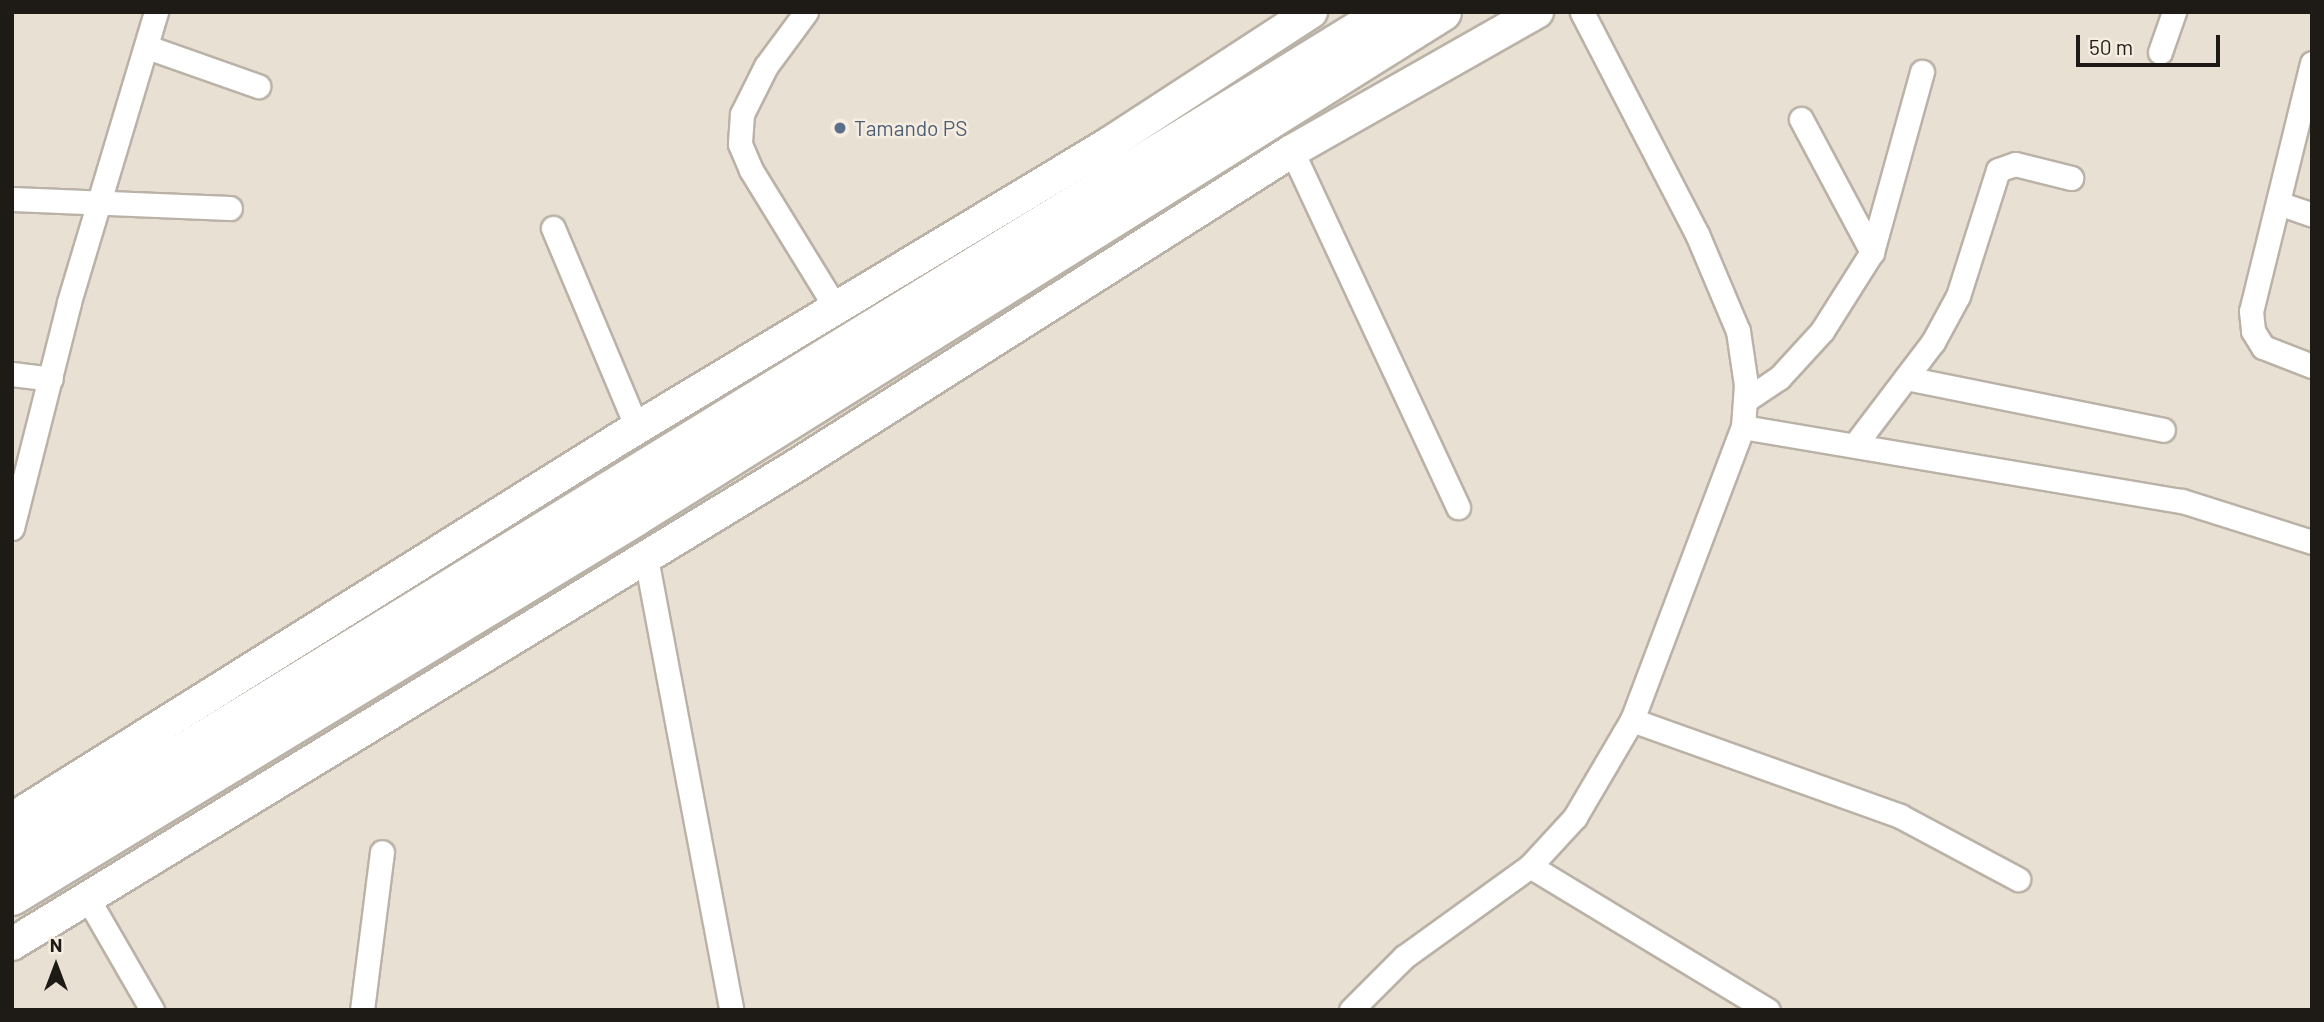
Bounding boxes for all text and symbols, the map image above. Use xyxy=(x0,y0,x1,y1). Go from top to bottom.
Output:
scale bar xyxy=(2079,21,2222,65)
text: 50 m xyxy=(2089,34,2133,59)
place label: Tamando PS xyxy=(854,115,967,141)
marker: Tamando PS xyxy=(832,120,848,136)
north arrow xyxy=(21,931,91,1001)
text: N xyxy=(50,933,62,956)

